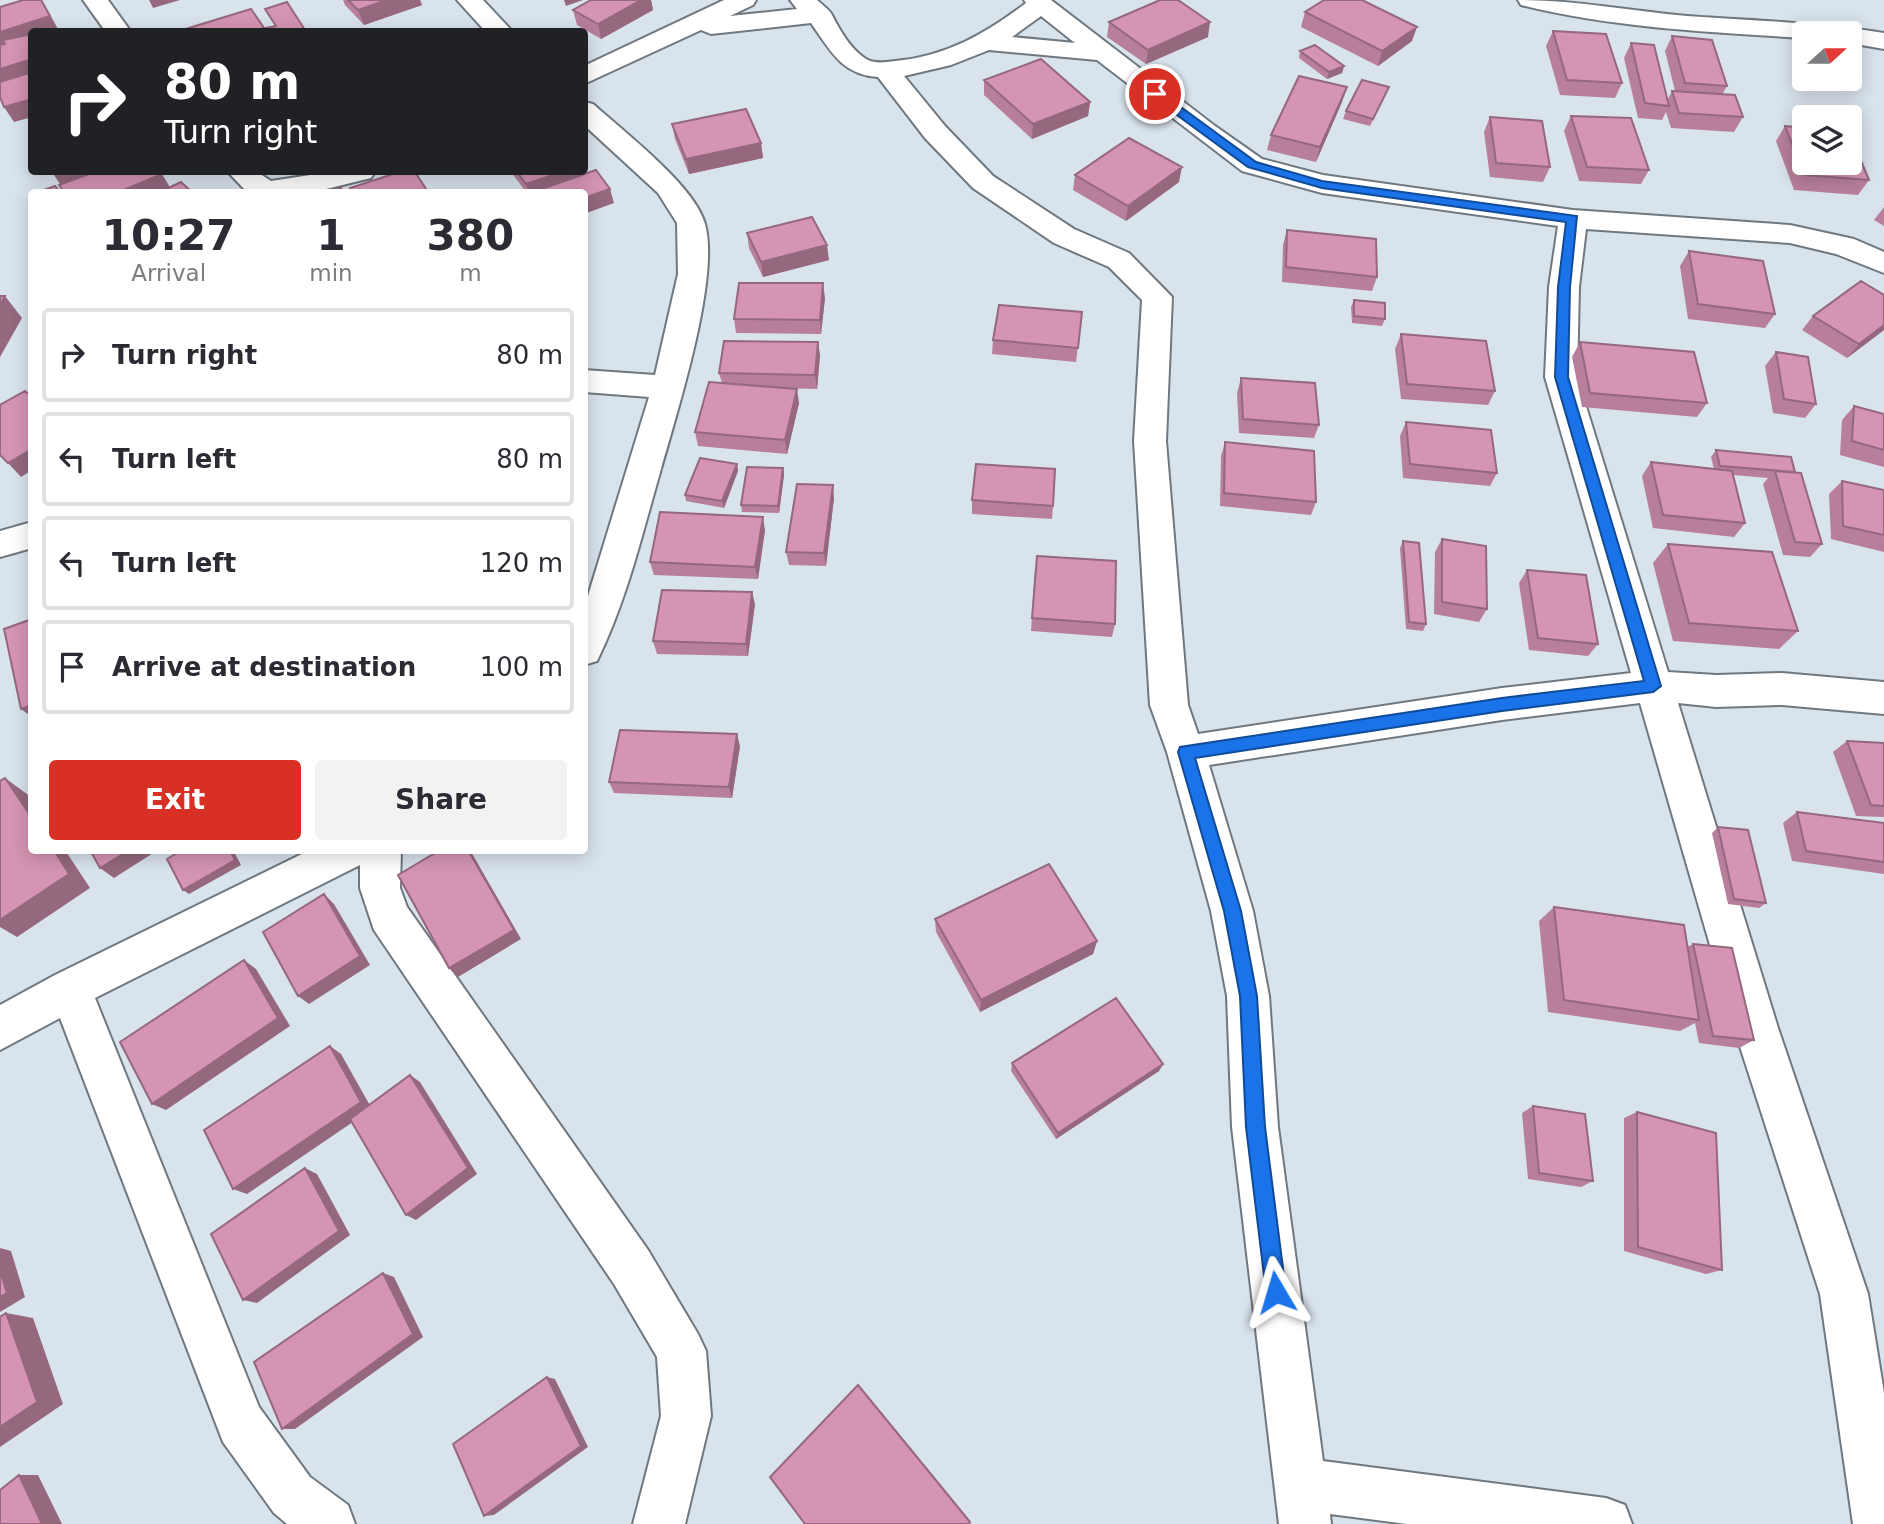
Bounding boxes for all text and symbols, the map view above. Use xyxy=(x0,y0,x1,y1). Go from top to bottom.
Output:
north arrow xyxy=(1792,21,1862,91)
map controls xyxy=(1792,21,1862,175)
text: 80 m xyxy=(164,54,300,111)
icon: right xyxy=(49,56,140,147)
pin xyxy=(1125,64,1185,124)
icon: arrive xyxy=(1136,75,1174,113)
button: layers xyxy=(1792,105,1862,175)
text: Turn right xyxy=(164,113,317,151)
text: 10:27 xyxy=(102,211,236,260)
text: 1 xyxy=(316,211,346,260)
text: 380 xyxy=(427,211,514,260)
text: Arrival xyxy=(131,260,206,286)
text: min xyxy=(309,260,353,286)
text: m xyxy=(459,260,482,286)
icon: right xyxy=(53,336,91,374)
text: Turn right xyxy=(112,340,257,370)
text: 80 m xyxy=(496,340,563,370)
icon: left xyxy=(53,440,91,478)
text: Turn left xyxy=(112,444,236,474)
text: 80 m xyxy=(496,444,563,474)
icon: left xyxy=(53,544,91,582)
text: Turn left xyxy=(112,548,236,578)
text: 120 m xyxy=(480,548,563,578)
icon: arrive xyxy=(53,648,91,686)
text: Arrive at destination xyxy=(112,652,416,682)
text: 100 m xyxy=(480,652,563,682)
button: Exit xyxy=(49,760,301,840)
button: Share xyxy=(315,760,567,840)
position arrow xyxy=(1239,1255,1313,1329)

